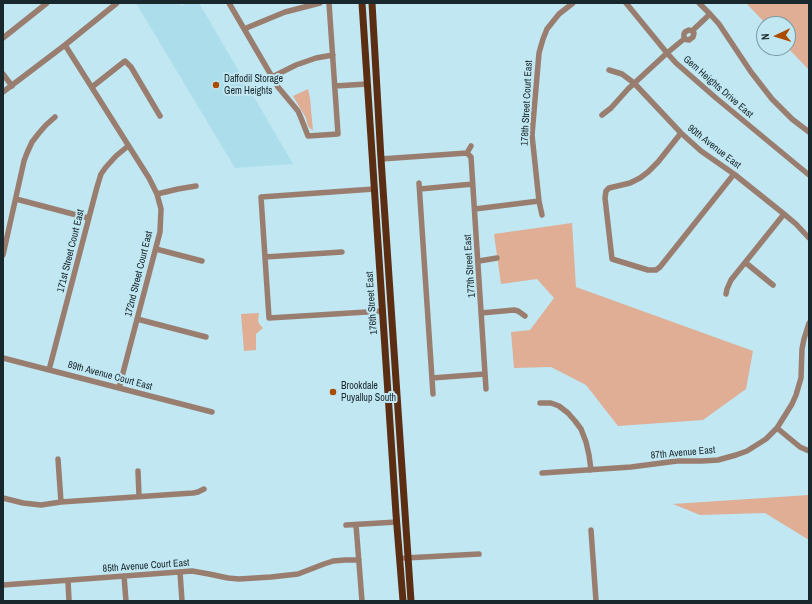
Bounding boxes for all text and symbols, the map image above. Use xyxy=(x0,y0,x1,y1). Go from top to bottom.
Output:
north arrow xyxy=(756,16,796,56)
text: N xyxy=(758,33,772,41)
street label: Gem Heights Drive East xyxy=(681,53,755,121)
street label: 178th Street Court East xyxy=(519,60,535,146)
place label: Daffodil Storage Gem Heights xyxy=(224,73,283,96)
marker: Daffodil Storage Gem Heights xyxy=(211,80,221,90)
street label: 90th Avenue East xyxy=(685,122,743,172)
street label: 171st Street Court East xyxy=(55,208,87,294)
street label: 172nd Street Court East xyxy=(123,230,155,318)
street label: 177th Street East xyxy=(462,234,478,298)
street label: 176th Street East xyxy=(364,271,380,335)
street label: 89th Avenue Court East xyxy=(66,359,154,393)
place label: Brookdale Puyallup South xyxy=(341,380,396,404)
marker: Brookdale Puyallup South xyxy=(328,387,338,397)
street label: 87th Avenue East xyxy=(650,444,716,462)
street label: 85th Avenue Court East xyxy=(102,557,190,575)

